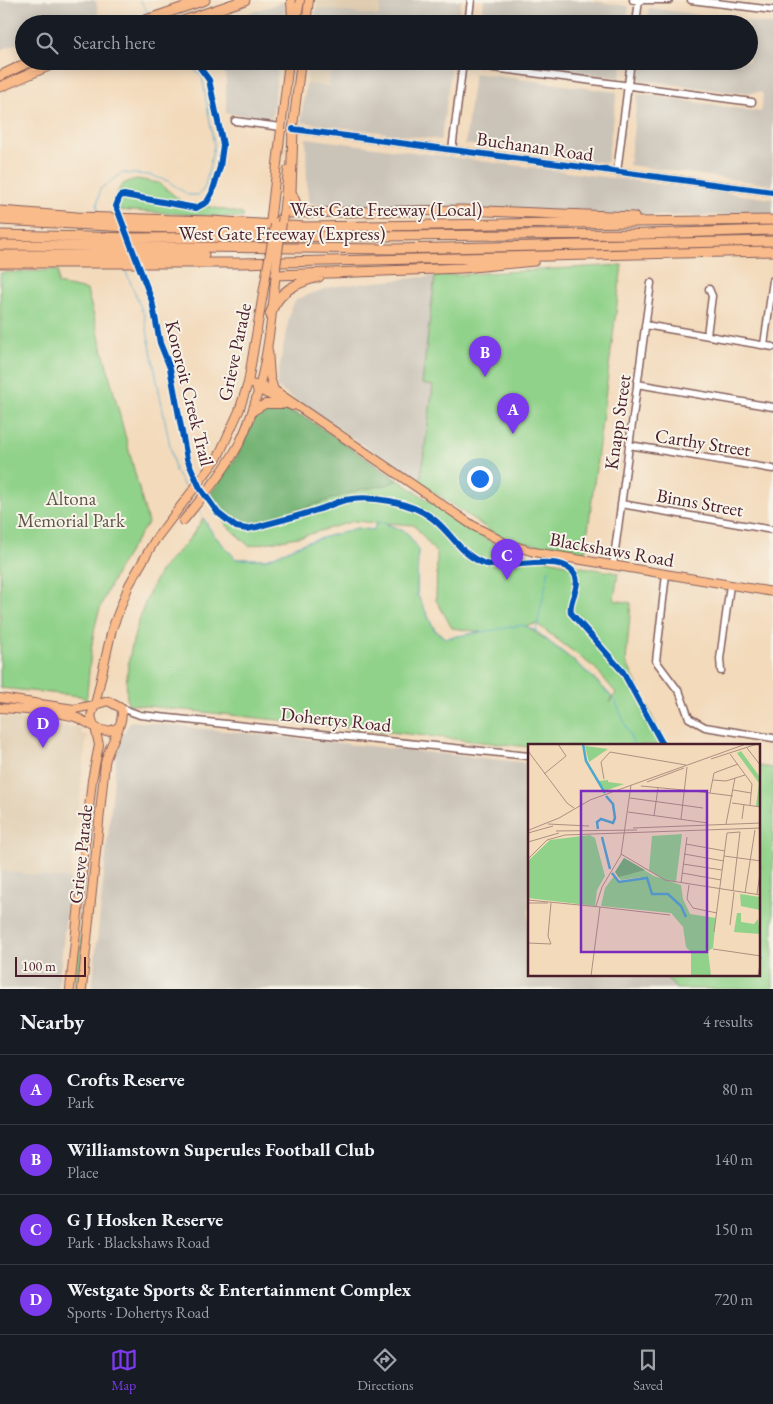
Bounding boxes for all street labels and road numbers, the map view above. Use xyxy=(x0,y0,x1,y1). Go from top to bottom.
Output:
street label: Buchanan Road xyxy=(475,126,595,167)
street label: West Gate Freeway (Local) xyxy=(290,197,482,222)
street label: West Gate Freeway (Express) xyxy=(178,221,386,246)
street label: Grieve Parade xyxy=(212,301,257,403)
street label: Kororoit Creek Trail xyxy=(159,318,220,469)
street label: Knapp Street xyxy=(598,373,637,471)
street label: Carthy Street xyxy=(653,423,752,462)
street label: Binns Street xyxy=(655,483,745,522)
street label: Blackshaws Road xyxy=(548,526,676,573)
street label: Dohertys Road xyxy=(279,701,393,738)
street label: Grieve Parade xyxy=(63,803,98,905)

